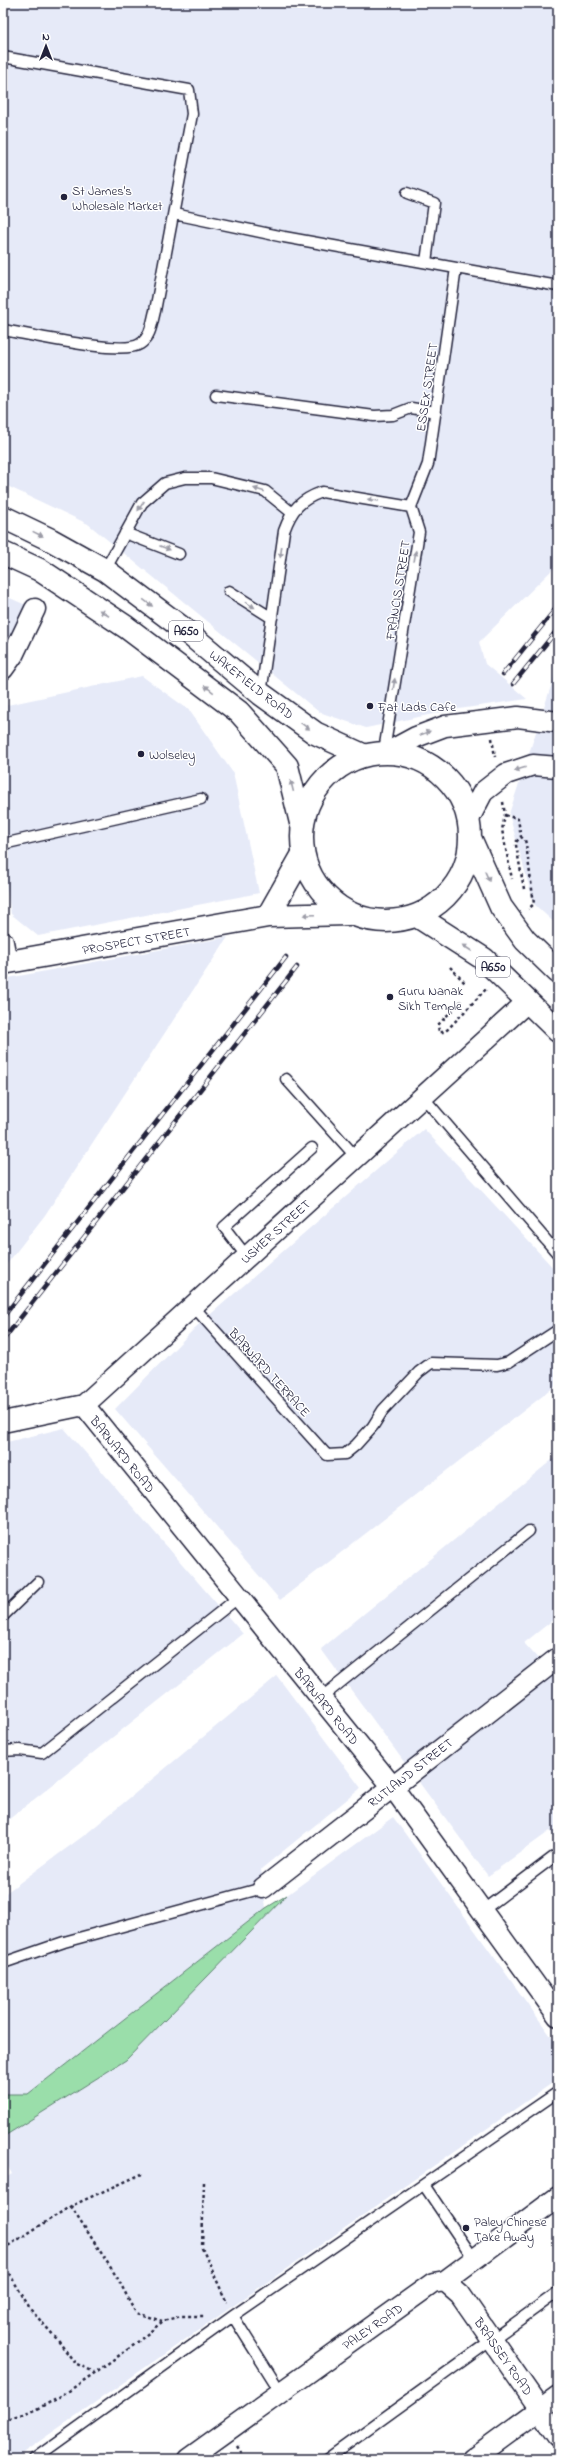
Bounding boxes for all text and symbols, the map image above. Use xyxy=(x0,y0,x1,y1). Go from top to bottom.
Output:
north arrow xyxy=(26,26,66,66)
text: N xyxy=(42,29,50,45)
place label: St James's Wholesale Market xyxy=(72,182,163,216)
marker: St James's Wholesale Market xyxy=(59,192,69,202)
street label: ESSEX STREET xyxy=(412,341,443,433)
one-way arrow xyxy=(253,487,265,493)
one-way arrow xyxy=(367,497,379,503)
one-way arrow xyxy=(137,501,145,511)
one-way arrow xyxy=(32,531,44,537)
street label: FRANCIS STREET xyxy=(381,539,416,642)
one-way arrow xyxy=(160,546,172,552)
one-way arrow xyxy=(278,546,284,558)
one-way arrow xyxy=(413,550,419,562)
one-way arrow xyxy=(143,599,154,607)
one-way arrow xyxy=(244,601,256,608)
one-way arrow xyxy=(98,609,110,616)
road number: A650 xyxy=(169,621,203,641)
street label: WAKEFIELD ROAD xyxy=(205,646,297,724)
one-way arrow xyxy=(392,678,398,691)
one-way arrow xyxy=(204,685,214,693)
place label: Fat Lads Cafe xyxy=(377,698,456,717)
marker: Fat Lads Cafe xyxy=(365,701,375,711)
one-way arrow xyxy=(300,722,311,730)
one-way arrow xyxy=(420,730,432,736)
place label: Wolseley xyxy=(149,746,195,766)
marker: Wolseley xyxy=(136,749,146,759)
one-way arrow xyxy=(513,766,525,772)
one-way arrow xyxy=(288,779,294,792)
one-way arrow xyxy=(484,870,490,881)
one-way arrow xyxy=(302,912,315,918)
street label: PROSPECT STREET xyxy=(81,923,192,960)
one-way arrow xyxy=(462,944,472,952)
road number: A650 xyxy=(476,957,510,977)
place label: Guru Nanak Sikh Temple xyxy=(398,982,463,1016)
marker: Guru Nanak Sikh Temple xyxy=(385,992,395,1002)
street label: USHER STREET xyxy=(237,1195,316,1269)
street label: BARNARD TERRACE xyxy=(223,1324,314,1422)
street label: BARNARD ROAD xyxy=(84,1412,159,1497)
street label: BARNARD ROAD xyxy=(288,1664,363,1749)
street label: RUTLAND STREET xyxy=(364,1734,458,1813)
place label: Paley Chinese Take Away xyxy=(474,2213,547,2248)
marker: Paley Chinese Take Away xyxy=(461,2223,471,2233)
street label: PALEY ROAD xyxy=(339,2299,407,2355)
street label: BRASSEY ROAD xyxy=(468,2313,537,2400)

